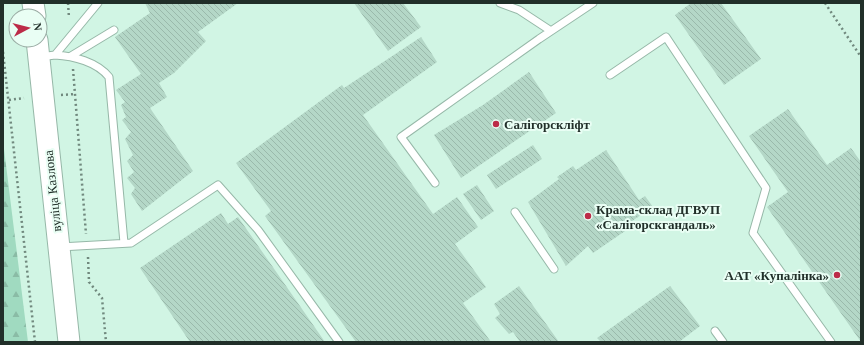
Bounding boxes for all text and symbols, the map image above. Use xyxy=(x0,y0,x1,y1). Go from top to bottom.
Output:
north arrow xyxy=(8,8,48,48)
text: N xyxy=(31,22,44,32)
place label: Салігорскліфт xyxy=(504,117,590,132)
marker: Салігорскліфт xyxy=(491,119,501,129)
street label: вуліца Казлова xyxy=(41,149,64,232)
place label: Крама-склад ДГВУП «Салігорскгандаль» xyxy=(596,202,720,232)
marker: Крама-склад ДГВУП «Салігорскгандаль» xyxy=(583,211,593,221)
place label: ААТ «Купалінка» xyxy=(725,268,829,283)
marker: ААТ «Купалінка» xyxy=(832,270,842,280)

